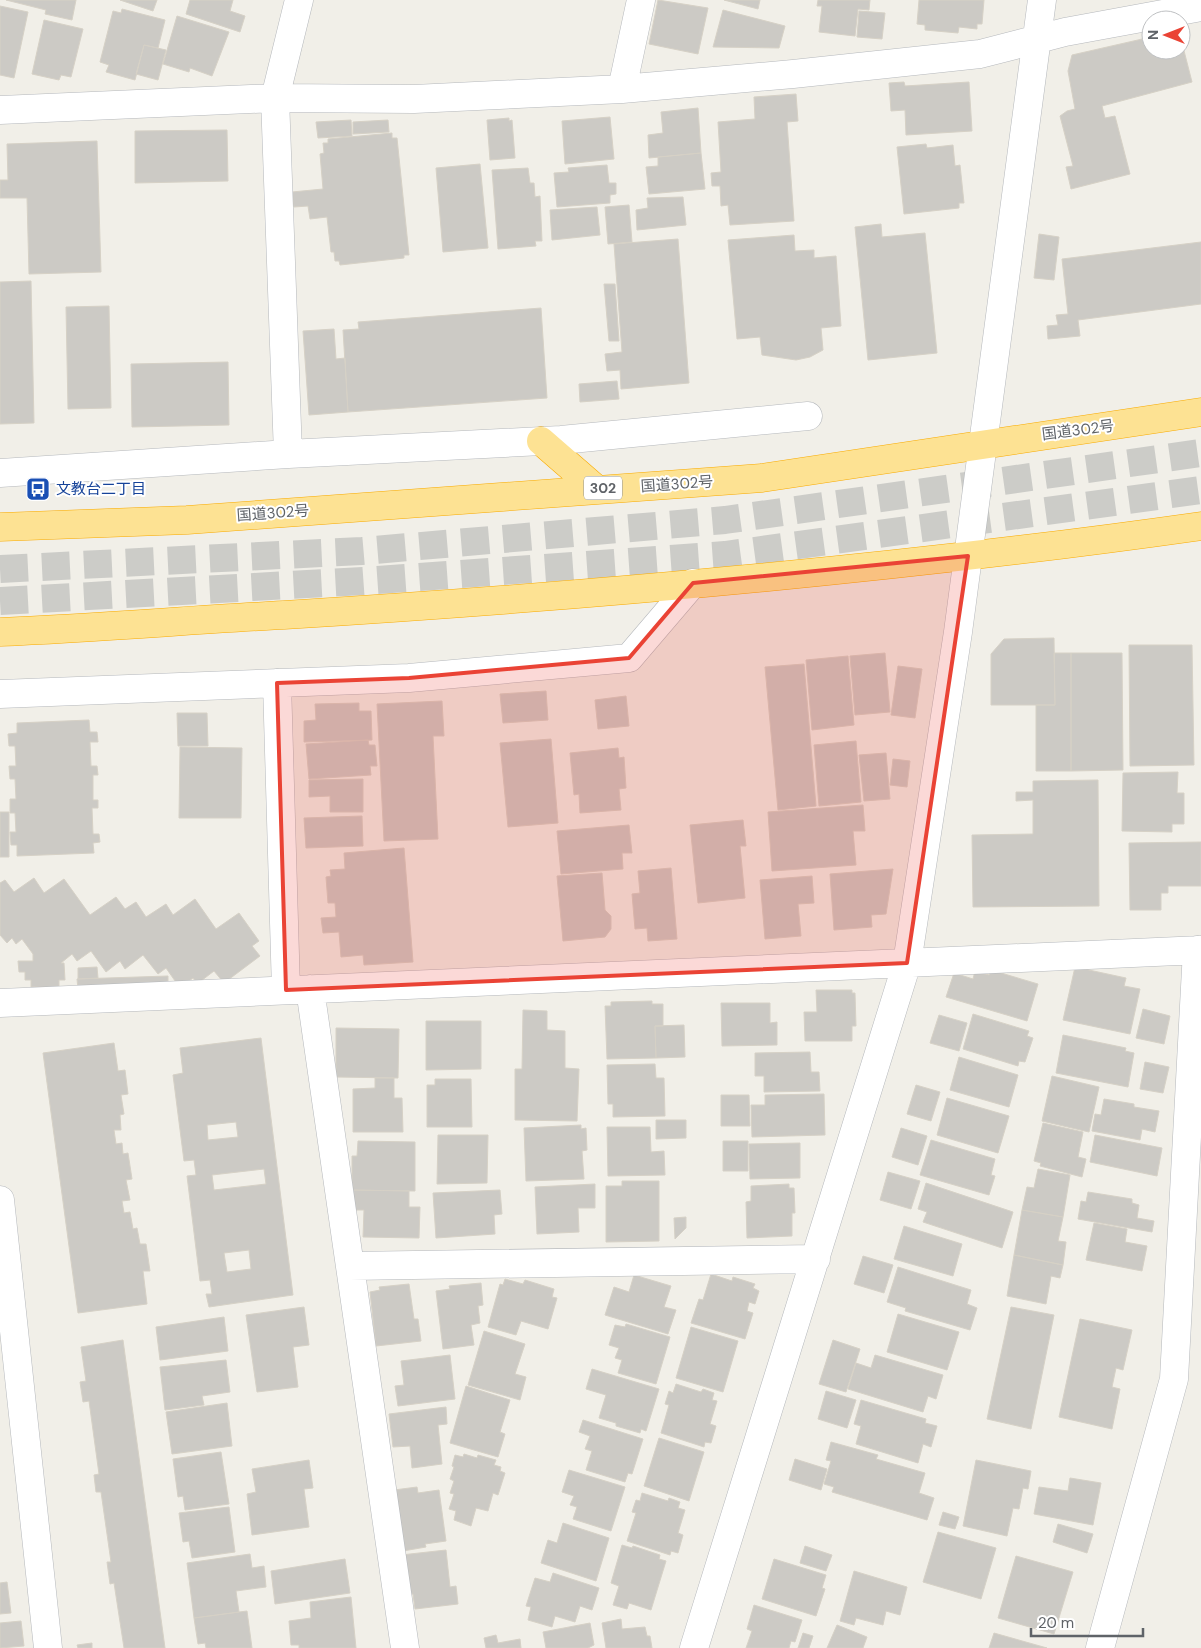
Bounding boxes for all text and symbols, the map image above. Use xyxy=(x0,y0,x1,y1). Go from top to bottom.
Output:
north arrow xyxy=(1141,10,1191,60)
text: N xyxy=(1144,30,1162,40)
street label: 国道302号 xyxy=(1041,416,1115,444)
street label: 国道302号 xyxy=(640,471,714,497)
bus stop icon: 文教台二丁目 xyxy=(25,476,51,502)
road number: 302 xyxy=(584,476,622,499)
place label: 文教台二丁目 xyxy=(56,479,146,499)
street label: 国道302号 xyxy=(236,500,310,526)
scale bar xyxy=(1031,1606,1144,1638)
text: 20 m xyxy=(1038,1613,1074,1633)

